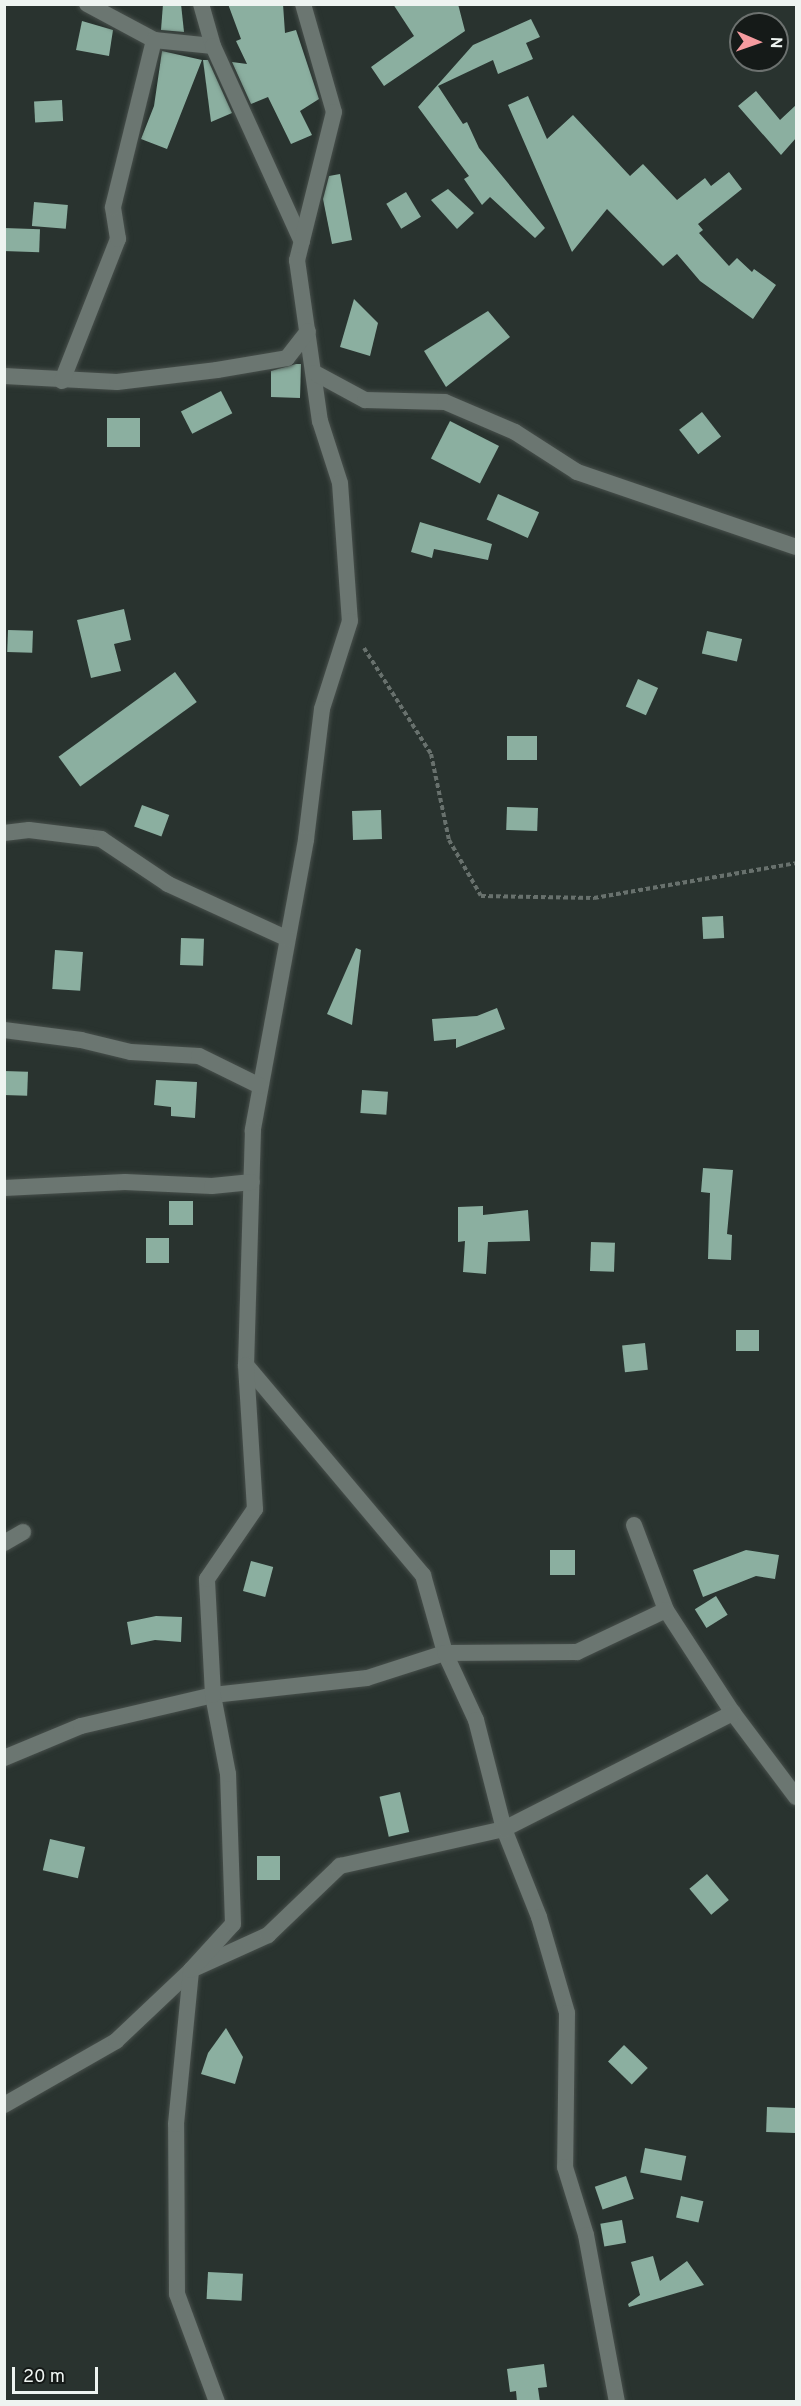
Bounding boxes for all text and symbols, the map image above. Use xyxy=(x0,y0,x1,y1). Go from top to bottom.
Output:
north arrow xyxy=(729,12,789,72)
text: N xyxy=(765,36,785,49)
scale bar xyxy=(15,2355,100,2393)
text: 20 m xyxy=(23,2366,65,2389)

